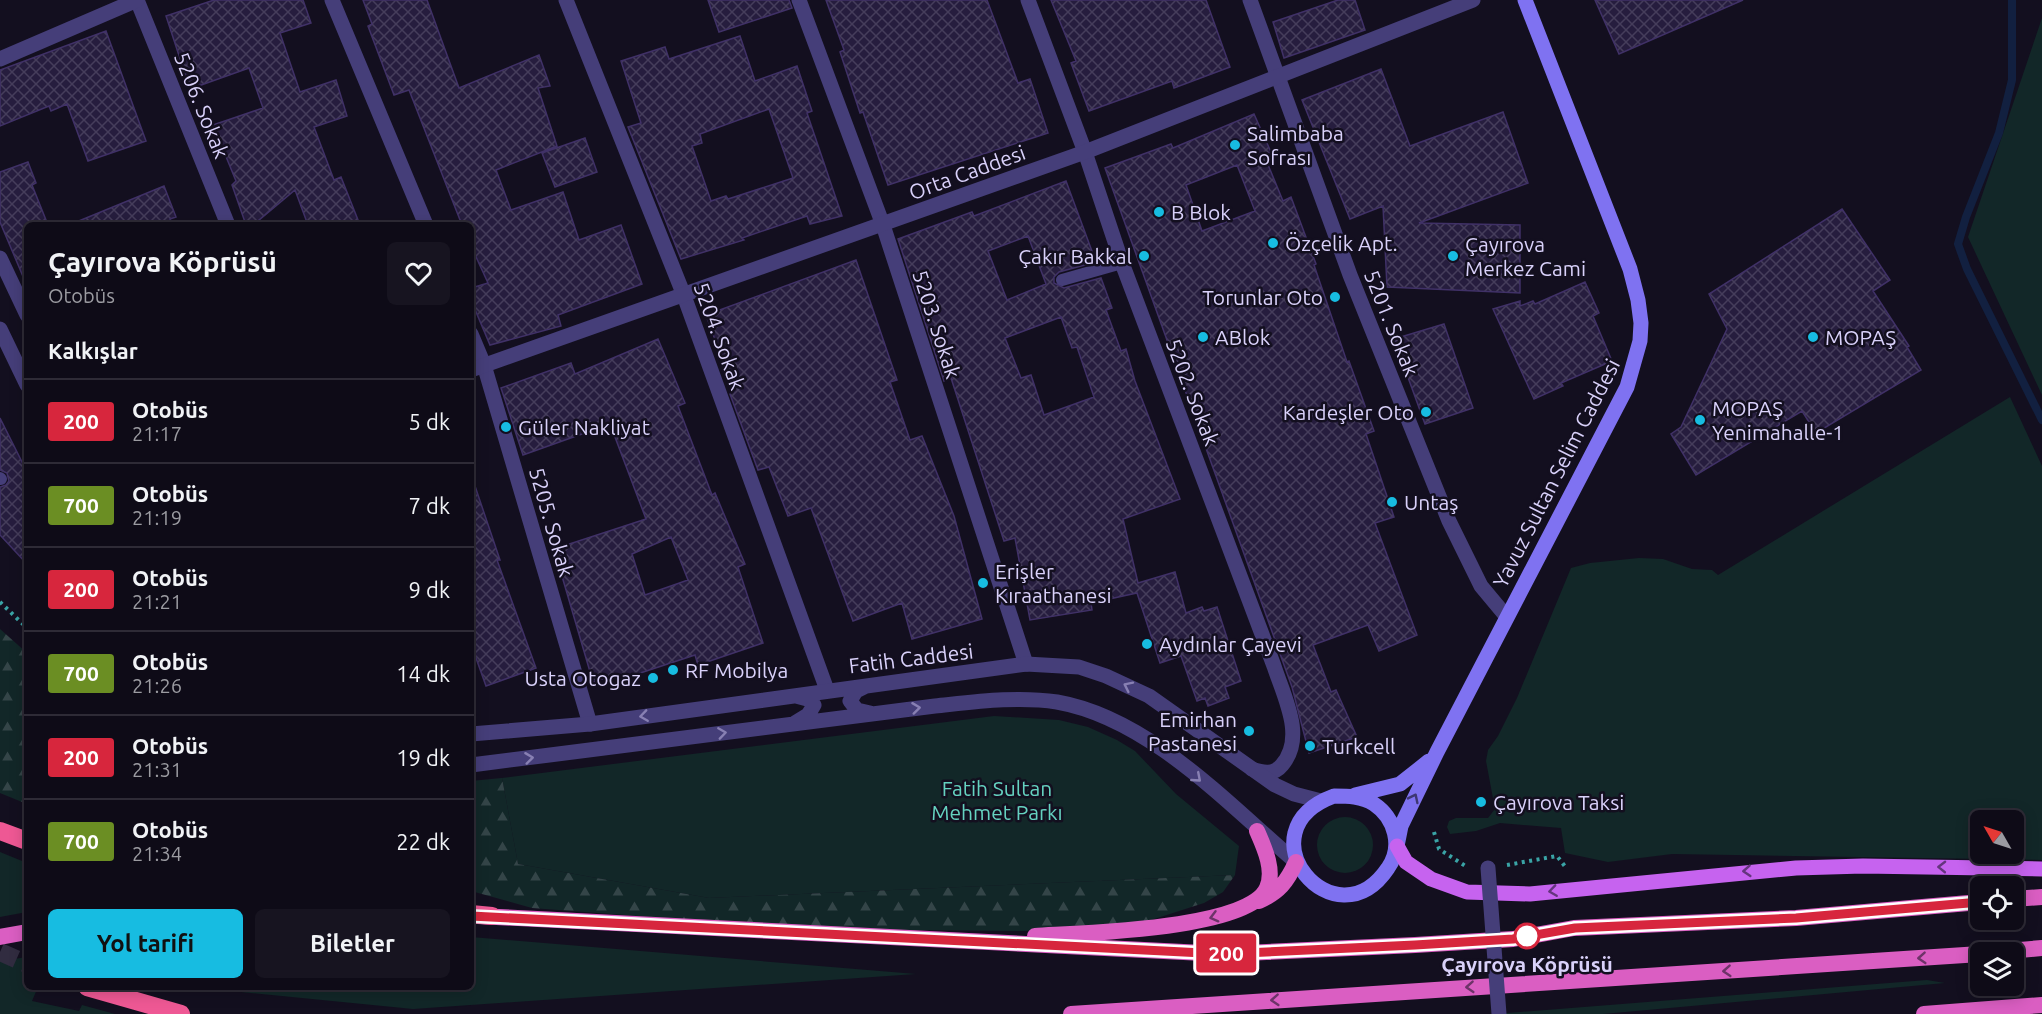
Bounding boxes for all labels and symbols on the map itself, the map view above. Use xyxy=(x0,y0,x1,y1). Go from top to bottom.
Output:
street label: 5206. Sokak xyxy=(170,48,234,162)
place label: Salimbaba Sofrası xyxy=(1247,121,1344,169)
marker: Salimbaba Sofrası xyxy=(1228,138,1242,152)
street label: Orta Caddesi xyxy=(906,140,1028,204)
place label: B Blok xyxy=(1171,200,1231,224)
marker: B Blok xyxy=(1152,205,1166,219)
place label: Özçelik Apt. xyxy=(1285,231,1398,255)
place label: Çayırova Merkez Cami xyxy=(1465,232,1586,280)
marker: Özçelik Apt. xyxy=(1266,236,1280,250)
place label: Çakır Bakkal xyxy=(1018,244,1132,268)
marker: Çakır Bakkal xyxy=(1137,249,1151,263)
marker: Çayırova Merkez Cami xyxy=(1446,249,1460,263)
street label: 5201. Sokak xyxy=(1360,266,1424,380)
street label: 5203. Sokak xyxy=(908,267,966,382)
street label: 5204. Sokak xyxy=(689,279,751,393)
place label: Torunlar Oto xyxy=(1202,285,1323,309)
marker: Torunlar Oto xyxy=(1328,290,1342,304)
place label: ABlok xyxy=(1215,325,1271,349)
place label: MOPAŞ xyxy=(1825,325,1896,349)
marker: ABlok xyxy=(1196,330,1210,344)
marker: MOPAŞ xyxy=(1806,330,1820,344)
street label: 5202. Sokak xyxy=(1162,335,1225,449)
street label: Yavuz Sultan Selim Caddesi xyxy=(1488,355,1624,591)
place label: MOPAŞ Yenimahalle-1 xyxy=(1712,396,1844,444)
place label: Kardeşler Oto xyxy=(1283,400,1414,424)
marker: Kardeşler Oto xyxy=(1419,405,1433,419)
marker: MOPAŞ Yenimahalle-1 xyxy=(1693,413,1707,427)
place label: Güler Nakliyat xyxy=(518,415,650,439)
marker: Güler Nakliyat xyxy=(499,420,513,434)
street label: 5205. Sokak xyxy=(525,465,579,580)
place label: Untaş xyxy=(1404,490,1458,514)
marker: Untaş xyxy=(1385,495,1399,509)
place label: Erişler Kıraathanesi xyxy=(995,559,1112,607)
marker: Erişler Kıraathanesi xyxy=(976,576,990,590)
place label: Aydınlar Çayevi xyxy=(1159,632,1302,656)
marker: Aydınlar Çayevi xyxy=(1140,637,1154,651)
street label: Fatih Caddesi xyxy=(847,638,975,678)
place label: RF Mobilya xyxy=(685,658,788,682)
marker: RF Mobilya xyxy=(666,663,680,677)
place label: Usta Otogaz xyxy=(524,666,641,690)
marker: Usta Otogaz xyxy=(646,671,660,685)
one-way arrow xyxy=(1124,681,1135,693)
one-way arrow xyxy=(911,702,920,715)
place label: Emirhan Pastanesi xyxy=(1148,707,1237,755)
one-way arrow xyxy=(639,710,649,722)
marker: Emirhan Pastanesi xyxy=(1242,724,1256,738)
one-way arrow xyxy=(718,728,727,740)
place label: Turkcell xyxy=(1322,734,1396,758)
marker: Turkcell xyxy=(1303,739,1317,753)
one-way arrow xyxy=(525,753,534,765)
one-way arrow xyxy=(1191,771,1201,782)
park label: Fatih Sultan Mehmet Parkı xyxy=(931,776,1063,824)
place label: Çayırova Taksi xyxy=(1493,790,1624,814)
one-way arrow xyxy=(1407,793,1419,804)
marker: Çayırova Taksi xyxy=(1474,795,1488,809)
north arrow xyxy=(1970,810,2024,864)
one-way arrow xyxy=(1937,861,1946,873)
one-way arrow xyxy=(1742,865,1751,878)
one-way arrow xyxy=(1548,885,1557,897)
one-way arrow xyxy=(1210,910,1220,923)
marker: Çayırova Köprüsü xyxy=(1514,923,1540,949)
line badge: 200 xyxy=(1192,934,1260,972)
place label: Çayırova Köprüsü xyxy=(1441,952,1613,976)
one-way arrow xyxy=(1917,952,1926,965)
one-way arrow xyxy=(1723,964,1732,977)
one-way arrow xyxy=(1465,980,1474,993)
one-way arrow xyxy=(1270,993,1279,1006)

